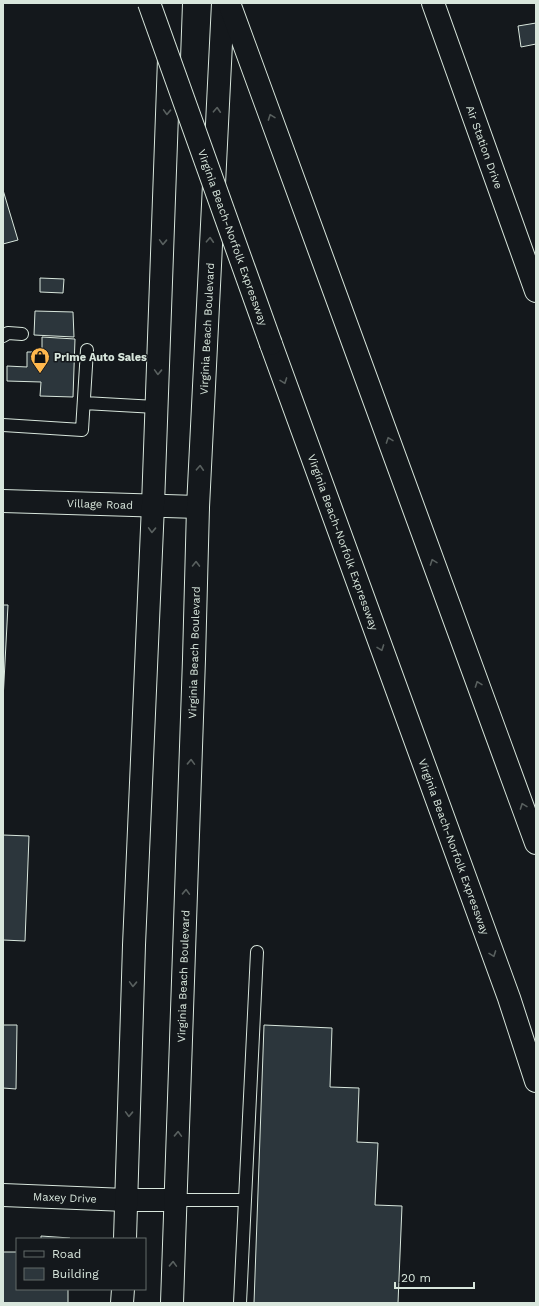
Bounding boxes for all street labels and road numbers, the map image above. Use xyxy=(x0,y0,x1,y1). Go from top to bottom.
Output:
street label: Air Station Drive xyxy=(464,103,505,191)
street label: Virginia Beach-Norfolk Expressway xyxy=(195,147,271,328)
street label: Virginia Beach Boulevard xyxy=(197,262,217,395)
street label: Virginia Beach-Norfolk Expressway xyxy=(305,452,381,632)
street label: Village Road xyxy=(67,496,133,511)
street label: Virginia Beach Boulevard xyxy=(185,586,202,719)
street label: Virginia Beach-Norfolk Expressway xyxy=(416,757,492,937)
street label: Virginia Beach Boulevard xyxy=(174,910,192,1043)
street label: Maxey Drive xyxy=(33,1190,97,1205)

